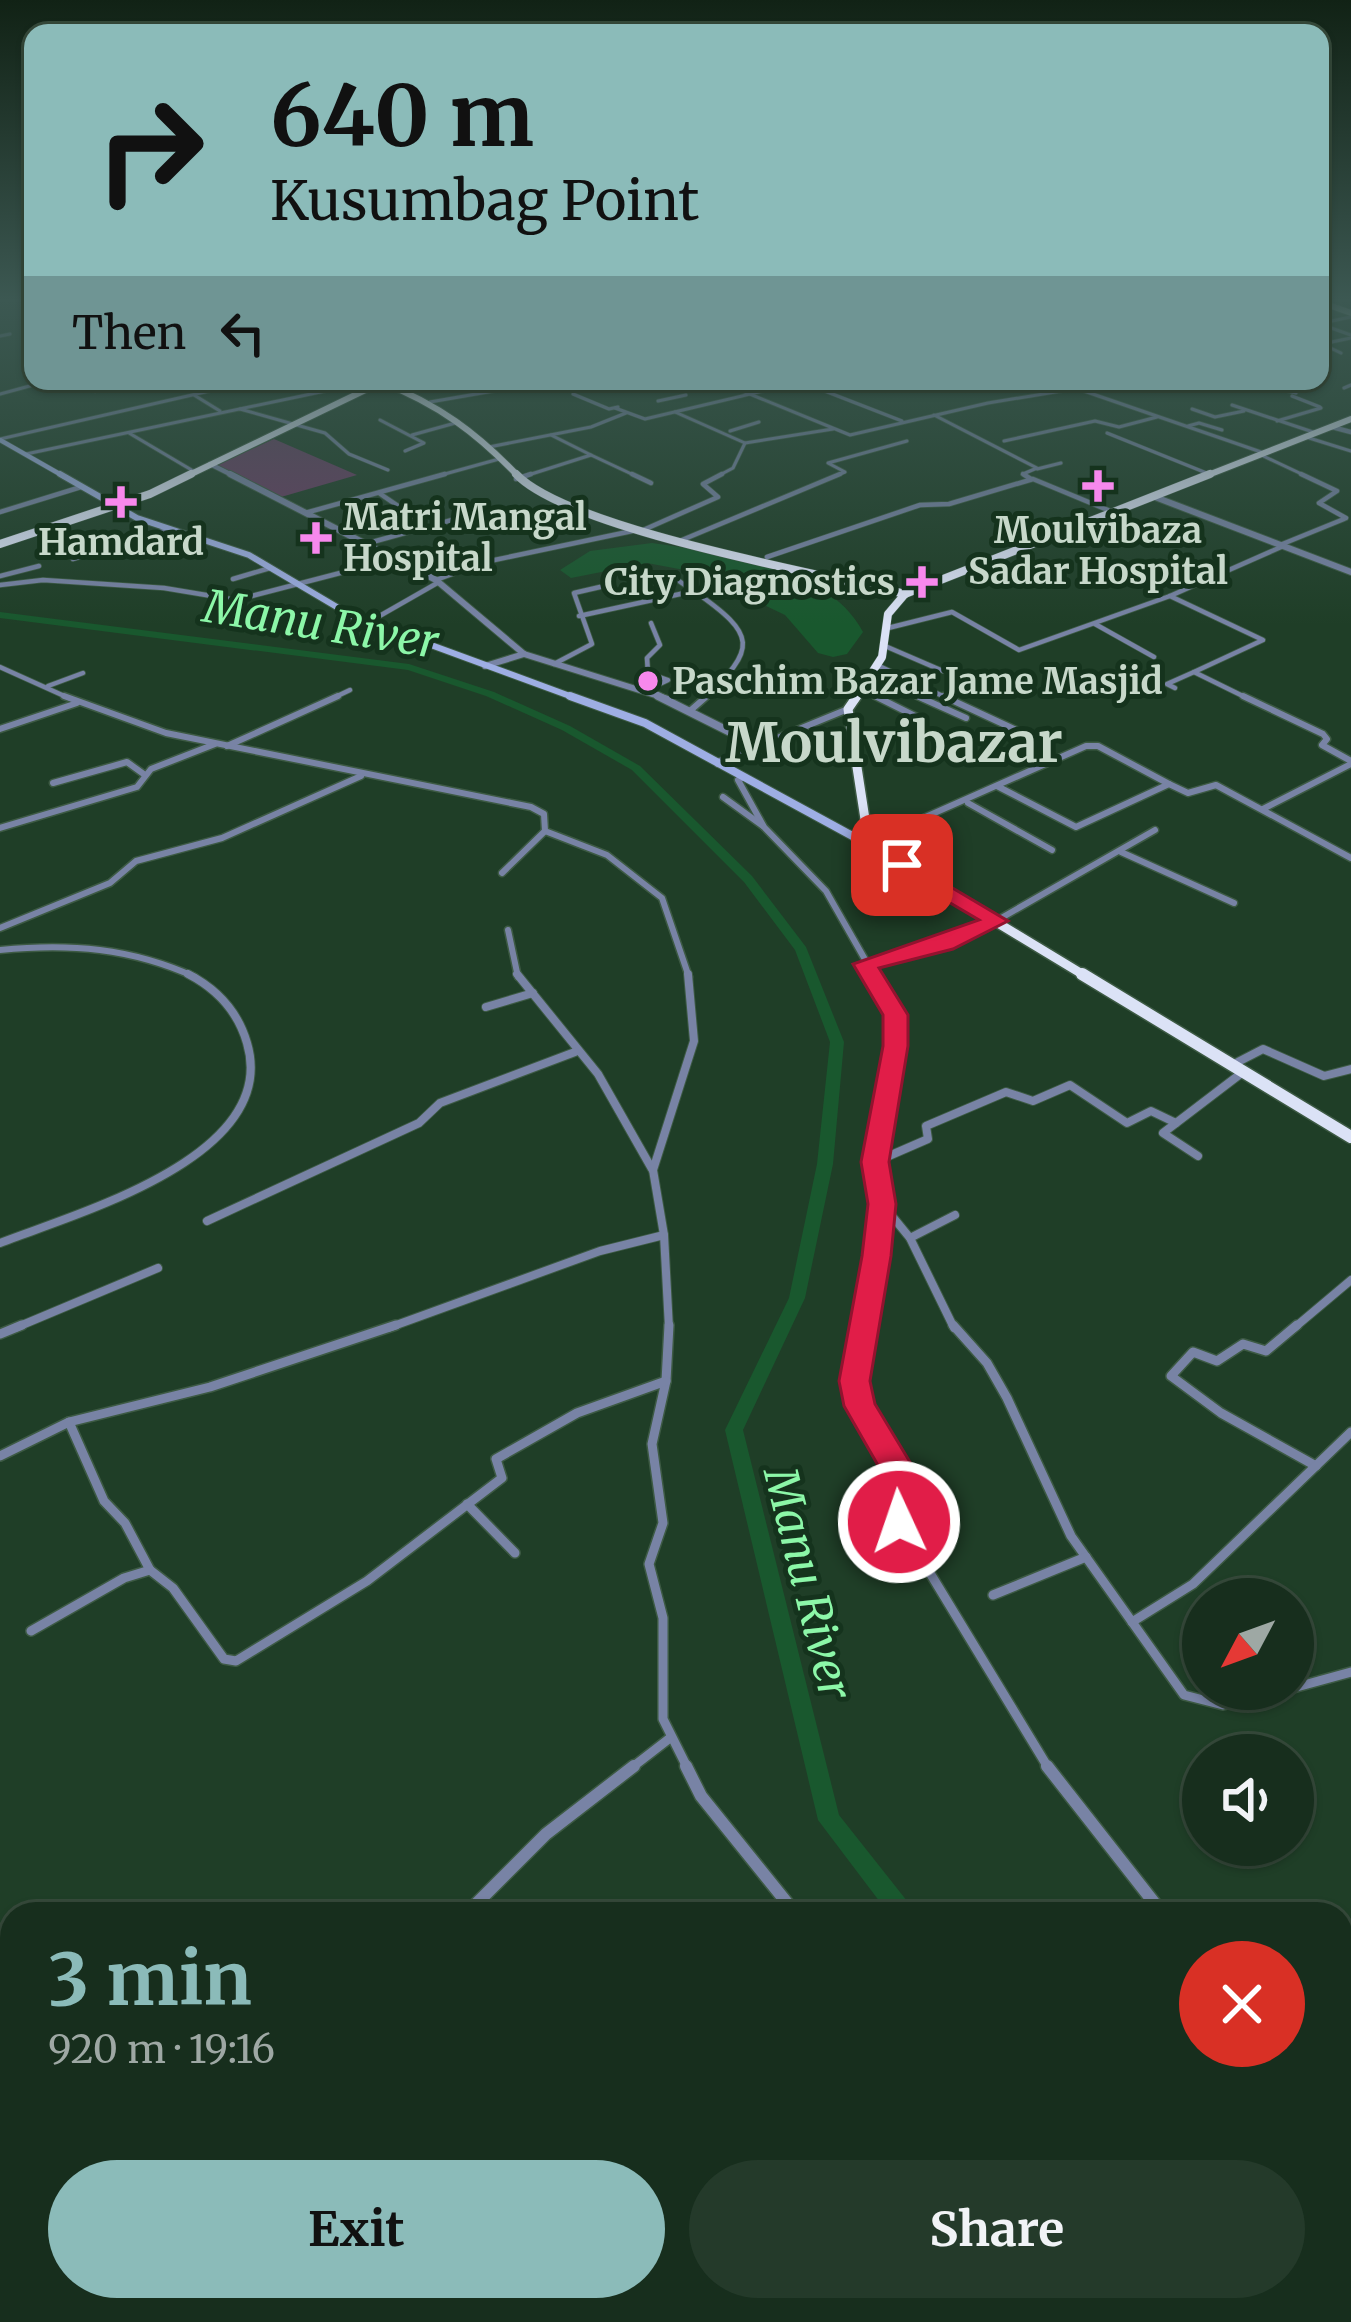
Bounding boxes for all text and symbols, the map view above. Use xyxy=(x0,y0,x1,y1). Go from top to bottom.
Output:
text: 640 m xyxy=(270,63,534,169)
icon: right xyxy=(72,72,228,228)
text: Kusumbag Point xyxy=(270,167,699,235)
icon: left xyxy=(210,300,276,366)
text: Then xyxy=(72,305,186,361)
marker: Moulvibaza Sadar Hospital xyxy=(1082,470,1114,502)
marker: Hamdard xyxy=(108,489,134,515)
place label: Matri Mangal Hospital xyxy=(343,495,587,581)
place label: Moulvibaza Sadar Hospital xyxy=(968,508,1228,594)
place label: Hamdard xyxy=(38,520,204,565)
marker: Matri Mangal Hospital xyxy=(300,522,332,554)
place label: City Diagnostics xyxy=(604,560,895,605)
marker: City Diagnostics xyxy=(906,566,938,598)
water label: Manu River xyxy=(198,577,443,670)
place label: Paschim Bazar Jame Masjid xyxy=(672,659,1163,704)
marker: Paschim Bazar Jame Masjid xyxy=(635,668,661,694)
district label: Moulvibazar xyxy=(725,709,1063,777)
pin xyxy=(851,814,953,916)
icon: arrive xyxy=(869,832,935,898)
water label: Manu River xyxy=(752,1459,864,1706)
position arrow xyxy=(836,1459,962,1585)
north arrow xyxy=(1182,1578,1314,1710)
map controls xyxy=(1182,1578,1314,1866)
button: sound xyxy=(1182,1734,1314,1866)
text: 3 min xyxy=(48,1934,252,2025)
button: close xyxy=(1179,1941,1305,2067)
text: 920 m · 19:16 xyxy=(48,2025,275,2074)
button: Exit xyxy=(48,2160,665,2298)
button: Share xyxy=(689,2160,1305,2298)

